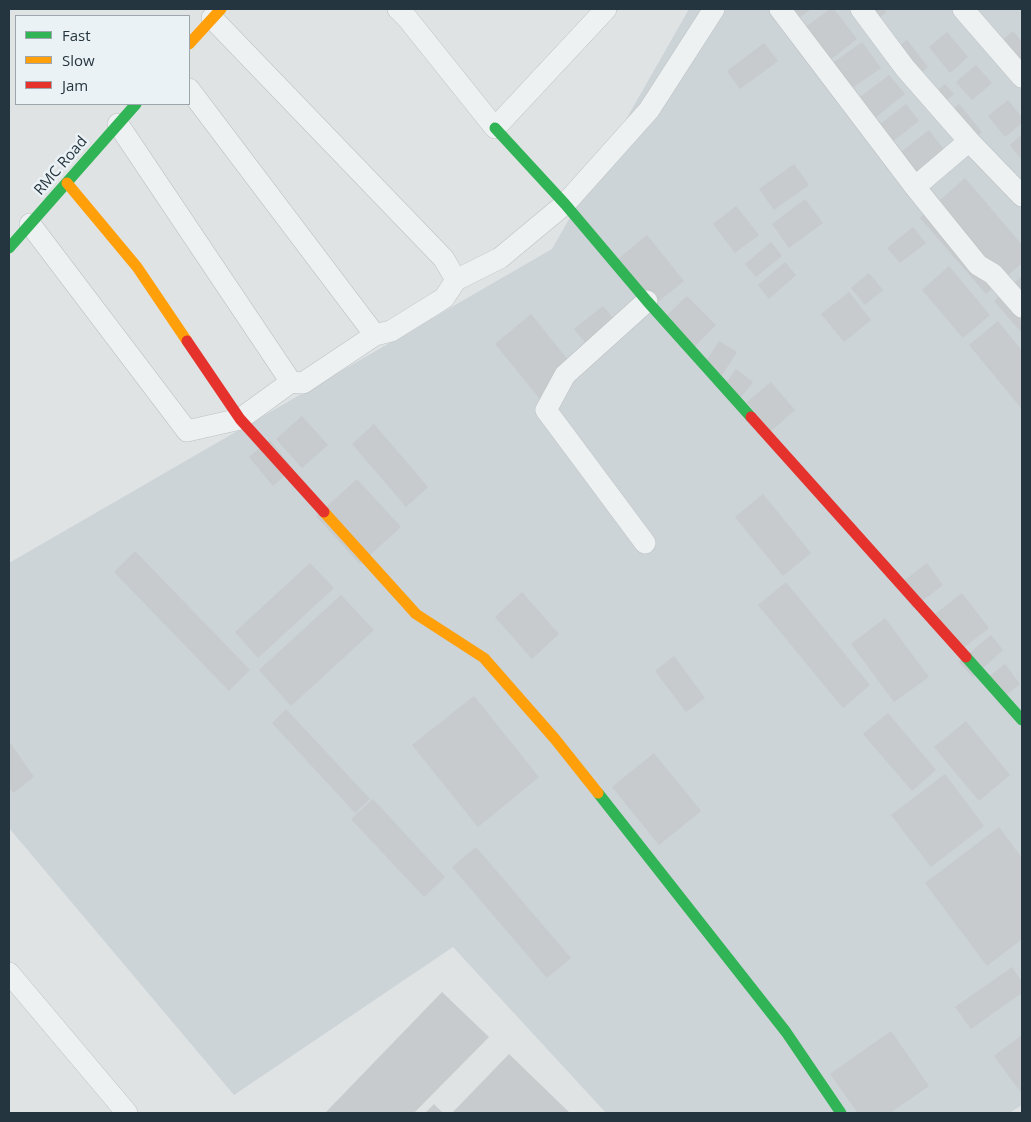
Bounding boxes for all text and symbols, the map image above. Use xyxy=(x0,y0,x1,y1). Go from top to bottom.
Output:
legend xyxy=(15,15,190,105)
text: Fast xyxy=(62,25,91,45)
text: Slow xyxy=(62,50,95,70)
text: Jam xyxy=(62,75,88,95)
street label: RMC Road xyxy=(31,133,91,199)

